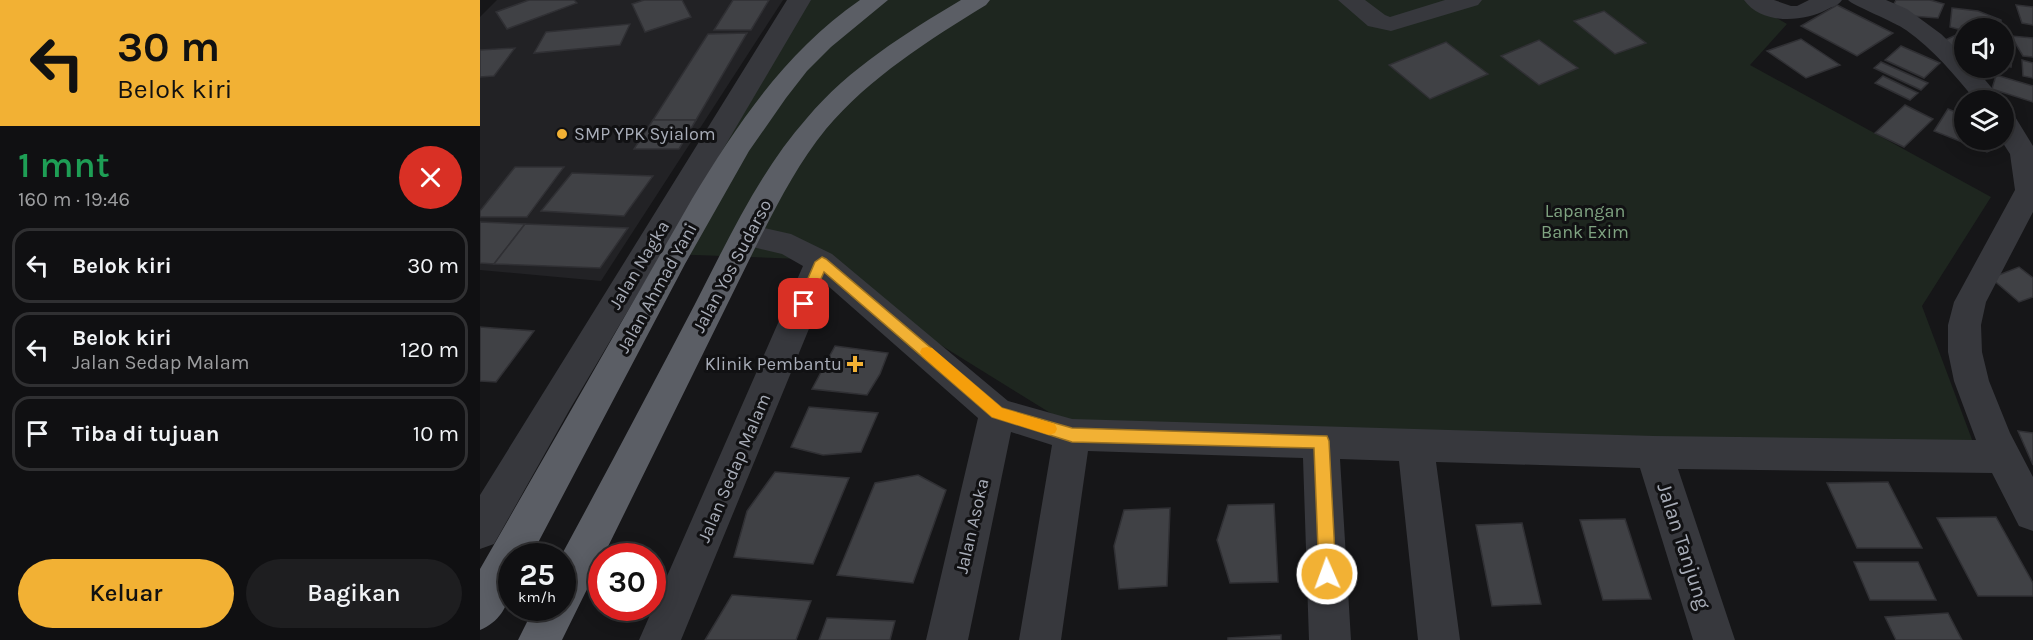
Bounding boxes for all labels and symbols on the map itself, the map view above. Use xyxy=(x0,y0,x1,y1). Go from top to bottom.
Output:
place label: SMP YPK Syialom xyxy=(574,123,716,145)
marker: SMP YPK Syialom xyxy=(555,127,569,141)
street label: Jalan Yos Sudarso xyxy=(688,196,776,336)
park label: Lapangan Bank Exim xyxy=(1541,200,1629,243)
street label: Jalan Nagka xyxy=(604,217,674,313)
street label: Jalan Ahmad Yani xyxy=(612,219,702,357)
pin xyxy=(778,278,829,329)
place label: Klinik Pembantu xyxy=(705,353,842,375)
marker: Klinik Pembantu xyxy=(846,355,864,373)
street label: Jalan Sedap Malam xyxy=(693,390,775,546)
street label: Jalan Asoka xyxy=(950,476,994,576)
street label: Jalan Tanjung xyxy=(1652,480,1716,613)
position arrow xyxy=(1295,542,1359,606)
speed limit sign: 30 xyxy=(588,543,666,621)

